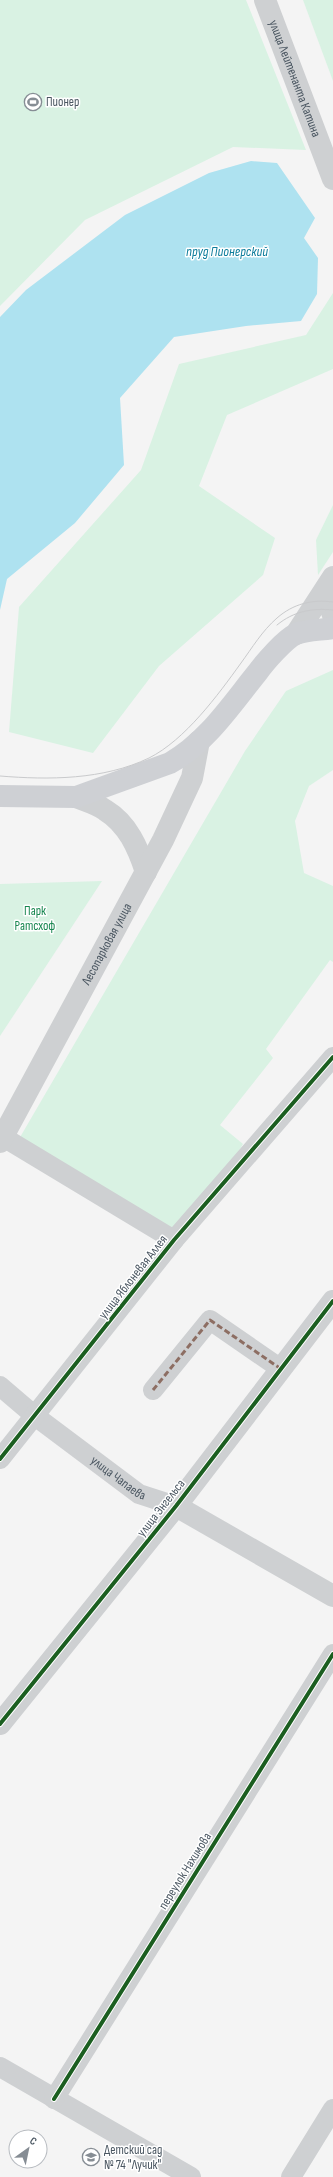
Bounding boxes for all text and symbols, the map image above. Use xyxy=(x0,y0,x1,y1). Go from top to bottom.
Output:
street label: улица Лейтенанта Катина xyxy=(265,18,324,139)
sports icon: Пионер xyxy=(23,92,43,112)
place label: Пионер xyxy=(46,94,79,110)
water label: пруд Пионерский xyxy=(186,243,268,260)
street label: Лесопарковая улица xyxy=(78,900,135,989)
park label: Парк Ратсхоф xyxy=(15,903,55,934)
street label: улица Яблоневая Аллея xyxy=(95,1232,171,1322)
street label: улица Чапаева xyxy=(87,1452,148,1504)
street label: улица Энгельса xyxy=(134,1476,188,1540)
street label: переулок Нахимова xyxy=(155,1830,215,1912)
north arrow xyxy=(8,2129,48,2169)
text: С xyxy=(27,2134,39,2148)
place label: Детский сад № 74 "Лучик" xyxy=(104,2142,162,2173)
school or university icon: Детский сад № 74 "Лучик" xyxy=(81,2147,101,2167)

